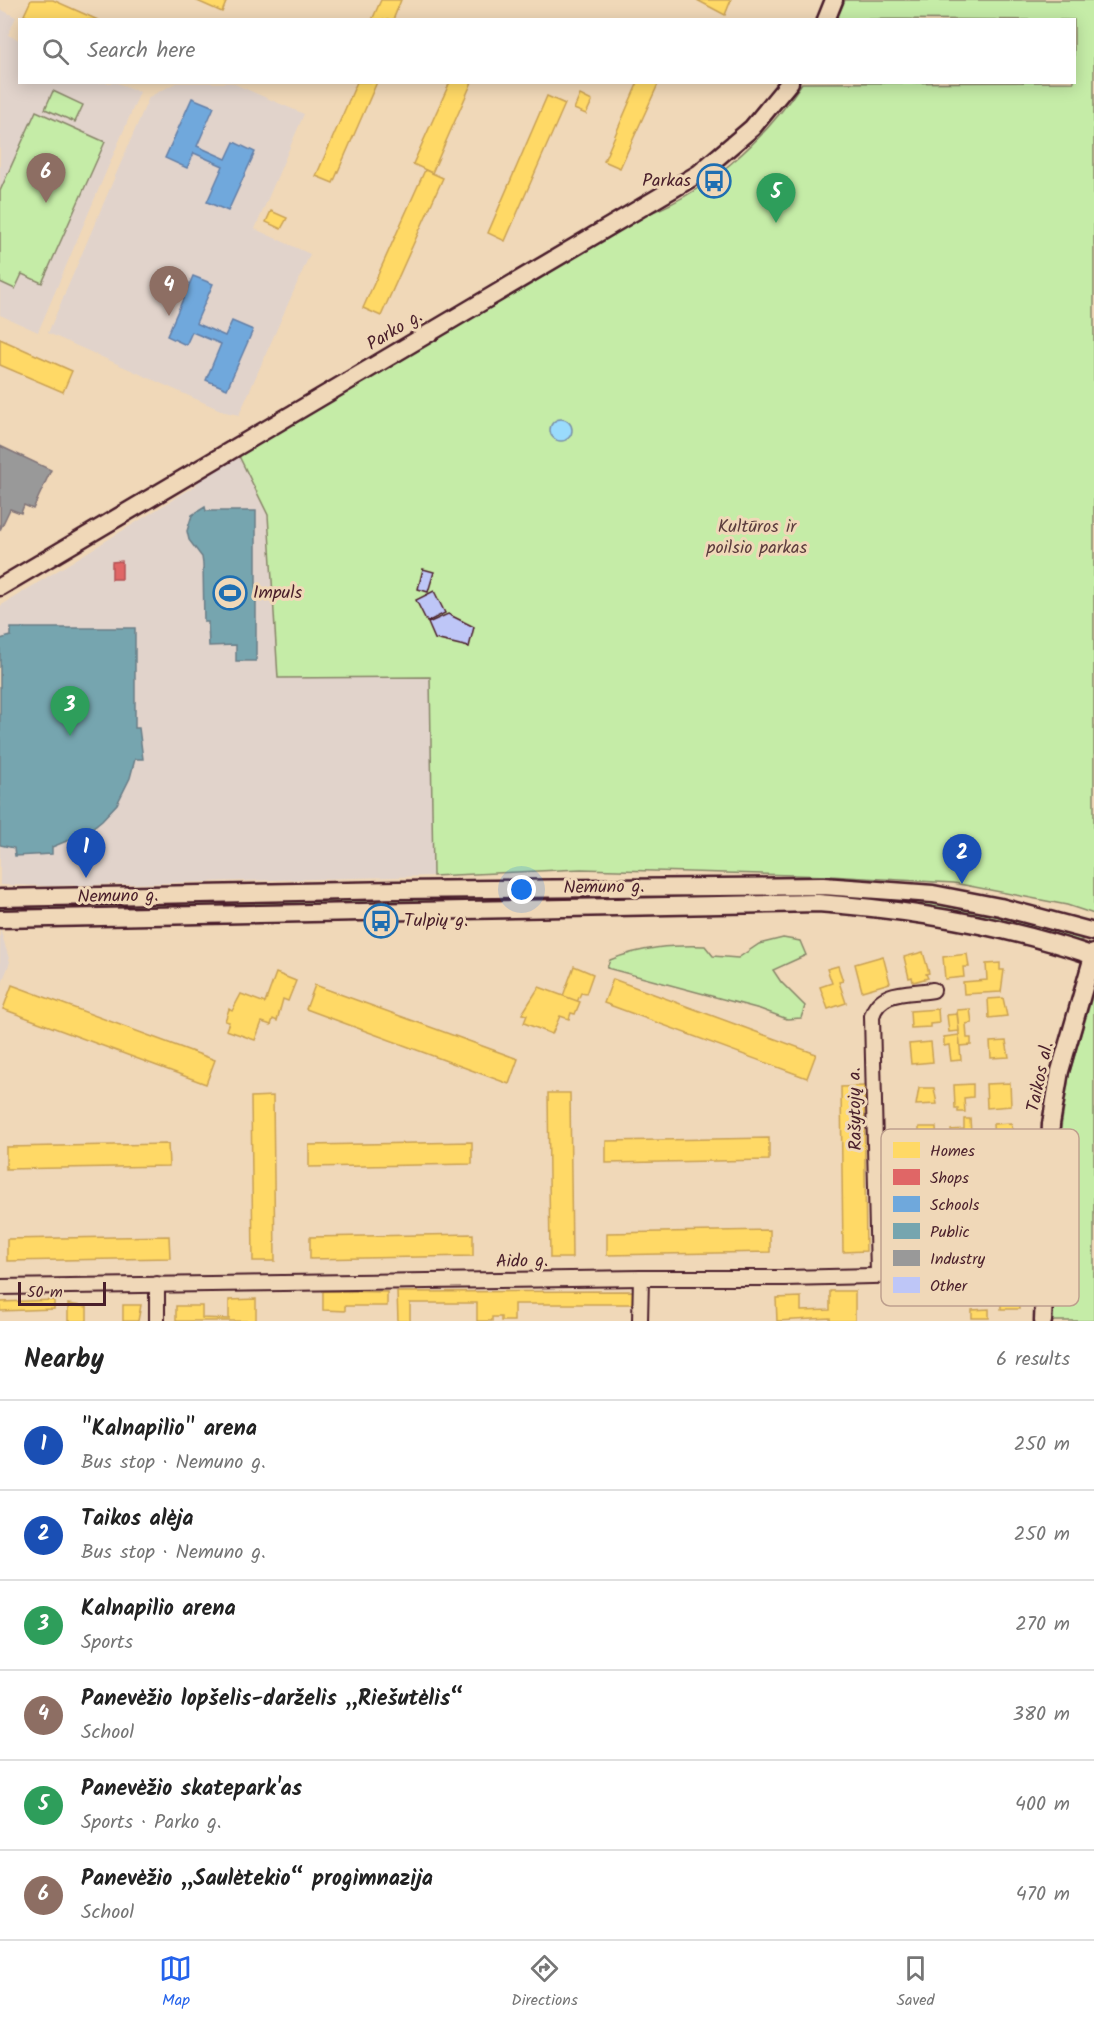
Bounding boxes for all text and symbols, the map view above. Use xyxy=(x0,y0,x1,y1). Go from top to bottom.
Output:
search box xyxy=(18,18,1076,84)
text: Search here xyxy=(87,34,195,69)
icon: search xyxy=(39,35,72,68)
pin: 6 xyxy=(26,154,66,203)
bus stop icon: Parkas xyxy=(696,163,732,199)
place label: Parkas xyxy=(642,167,691,196)
pin: 5 xyxy=(756,174,796,223)
pin: 4 xyxy=(150,266,188,316)
street label: Parko g. xyxy=(361,303,429,359)
park label: Kultūros ir poilsio parkas xyxy=(706,513,807,563)
sports icon: Impuls xyxy=(212,575,248,611)
place label: Impuls xyxy=(253,579,303,608)
pin: 3 xyxy=(50,686,90,736)
pin: 1 xyxy=(66,828,106,878)
pin: 2 xyxy=(942,834,982,884)
street label: Nemuno g. xyxy=(563,873,645,903)
your location xyxy=(507,875,536,904)
street label: Nemuno g. xyxy=(77,882,159,912)
bus stop icon: Tulpių g. xyxy=(363,903,399,939)
place label: Tulpių g. xyxy=(404,907,468,936)
street label: Taikos al. xyxy=(1019,1039,1063,1115)
street label: Rašytojų a. xyxy=(841,1067,871,1151)
legend xyxy=(881,1129,1079,1306)
text: Homes xyxy=(930,1139,975,1164)
text: Shops xyxy=(930,1166,969,1191)
text: Schools xyxy=(930,1193,980,1218)
text: Public xyxy=(930,1220,970,1245)
street label: Aido g. xyxy=(496,1247,548,1277)
text: Industry xyxy=(930,1247,985,1272)
text: Other xyxy=(930,1274,969,1299)
scale bar xyxy=(18,1279,106,1306)
text: 50 m xyxy=(27,1280,63,1305)
text: Nearby xyxy=(24,1339,104,1381)
text: 6 results xyxy=(996,1344,1070,1376)
text: "Kalnapilio" arena xyxy=(81,1412,257,1447)
text: 1 xyxy=(40,1429,47,1461)
text: 250 m xyxy=(1014,1429,1070,1461)
text: Bus stop · Nemuno g. xyxy=(81,1447,266,1479)
text: Taikos alėja xyxy=(81,1502,194,1537)
text: 2 xyxy=(38,1519,49,1551)
text: 250 m xyxy=(1014,1519,1070,1551)
text: Bus stop · Nemuno g. xyxy=(81,1537,266,1569)
text: Kalnapilio arena xyxy=(81,1592,236,1627)
text: 3 xyxy=(38,1609,49,1641)
text: 270 m xyxy=(1015,1609,1070,1641)
text: Sports xyxy=(81,1627,133,1659)
text: Panevėžio lopšelis-darželis „Riešutėlis“ xyxy=(81,1682,464,1717)
text: 4 xyxy=(38,1699,49,1731)
text: 380 m xyxy=(1013,1699,1070,1731)
text: School xyxy=(81,1717,134,1749)
text: Panevėžio skatepark'as xyxy=(81,1772,302,1807)
text: 5 xyxy=(38,1789,49,1821)
text: 400 m xyxy=(1015,1789,1070,1821)
text: Sports · Parko g. xyxy=(81,1807,221,1839)
text: Panevėžio „Saulėtekio“ progimnazija xyxy=(81,1862,433,1897)
text: 6 xyxy=(38,1879,49,1911)
text: 470 m xyxy=(1016,1879,1070,1911)
text: School xyxy=(81,1897,134,1929)
tab: Map xyxy=(159,1952,192,2013)
tab: Directions xyxy=(511,1952,578,2013)
tab: Saved xyxy=(897,1952,935,2013)

